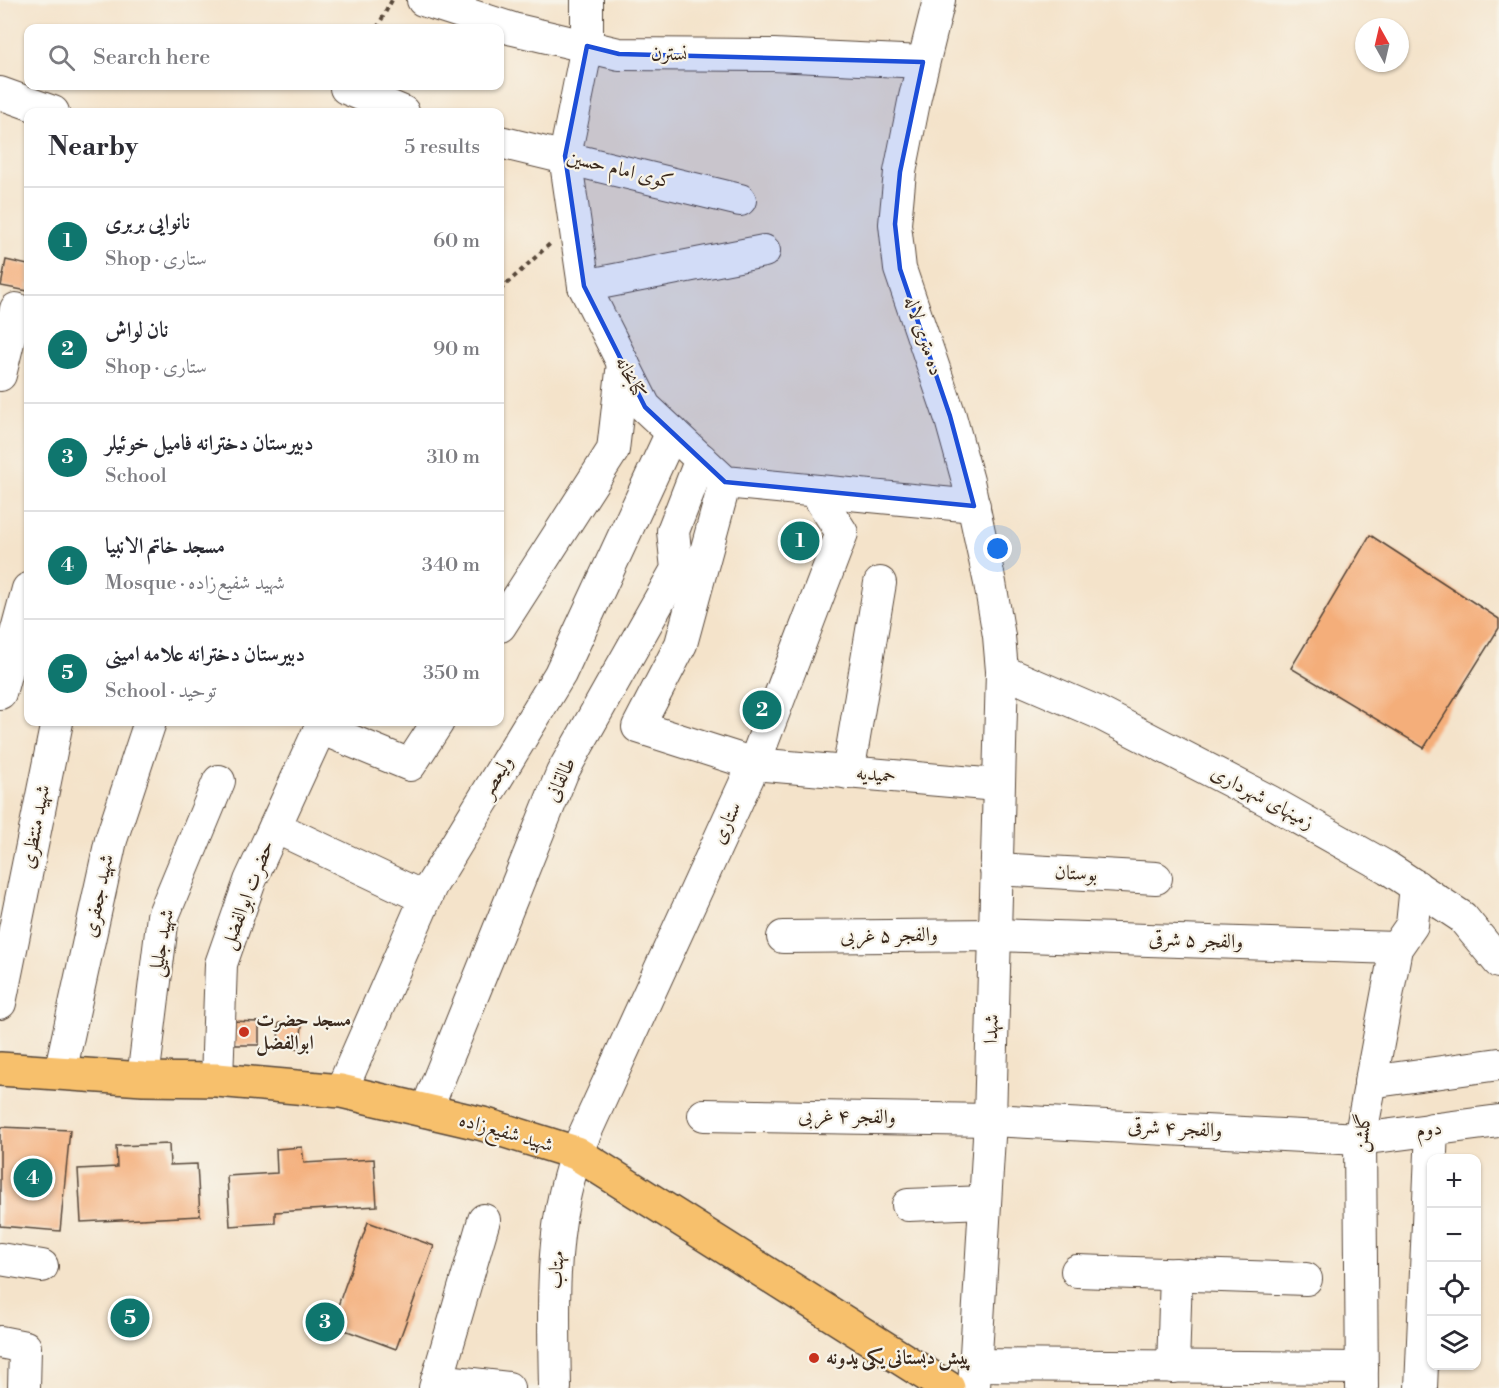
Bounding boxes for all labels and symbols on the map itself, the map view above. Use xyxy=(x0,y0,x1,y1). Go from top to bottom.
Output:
north arrow xyxy=(1355,18,1409,72)
street label: نسترن xyxy=(651,42,687,67)
street label: کوی امام حسین xyxy=(563,145,676,199)
street label: ده متری لاله xyxy=(898,293,948,379)
street label: کتابخانه xyxy=(609,352,651,404)
pin: 1 xyxy=(780,518,820,564)
your location xyxy=(983,534,1012,563)
pin: 2 xyxy=(742,688,782,732)
street label: ولیعصر xyxy=(474,751,519,804)
street label: طالقانی xyxy=(540,754,582,806)
street label: زمینهای شهرداری xyxy=(1206,760,1318,836)
street label: حمیدیه xyxy=(855,761,897,789)
street label: شهید منتظری xyxy=(16,783,56,871)
street label: ستاری xyxy=(706,798,748,848)
street label: حضرت ابوالفضل xyxy=(216,837,281,953)
street label: شهید جعفری xyxy=(78,852,120,940)
street label: بوستان xyxy=(1054,860,1098,888)
street label: شهید جلیلی xyxy=(144,907,181,979)
street label: والفجر ۵ غربی xyxy=(840,923,938,950)
street label: والفجر ۵ شرقی xyxy=(1148,927,1244,955)
place label: مسجد حضرت ابوالفضل xyxy=(256,1008,351,1056)
street label: شهدا xyxy=(979,1014,1005,1044)
marker: مسجد حضرت ابوالفضل xyxy=(237,1025,251,1039)
street label: والفجر ۴ غربی xyxy=(798,1104,896,1131)
street label: شهید شفیع‌زاده xyxy=(455,1108,556,1162)
street label: گلشن xyxy=(1348,1112,1377,1154)
street label: والفجر ۴ شرقی xyxy=(1127,1114,1223,1144)
street label: دوم xyxy=(1415,1116,1444,1148)
pin: 4 xyxy=(14,1156,52,1200)
street label: مهتاب xyxy=(543,1250,571,1290)
pin: 5 xyxy=(110,1296,150,1340)
pin: 3 xyxy=(306,1300,344,1344)
place label: پیش دبستانی یکی یدونه xyxy=(826,1346,971,1371)
marker: پیش دبستانی یکی یدونه xyxy=(807,1351,821,1365)

